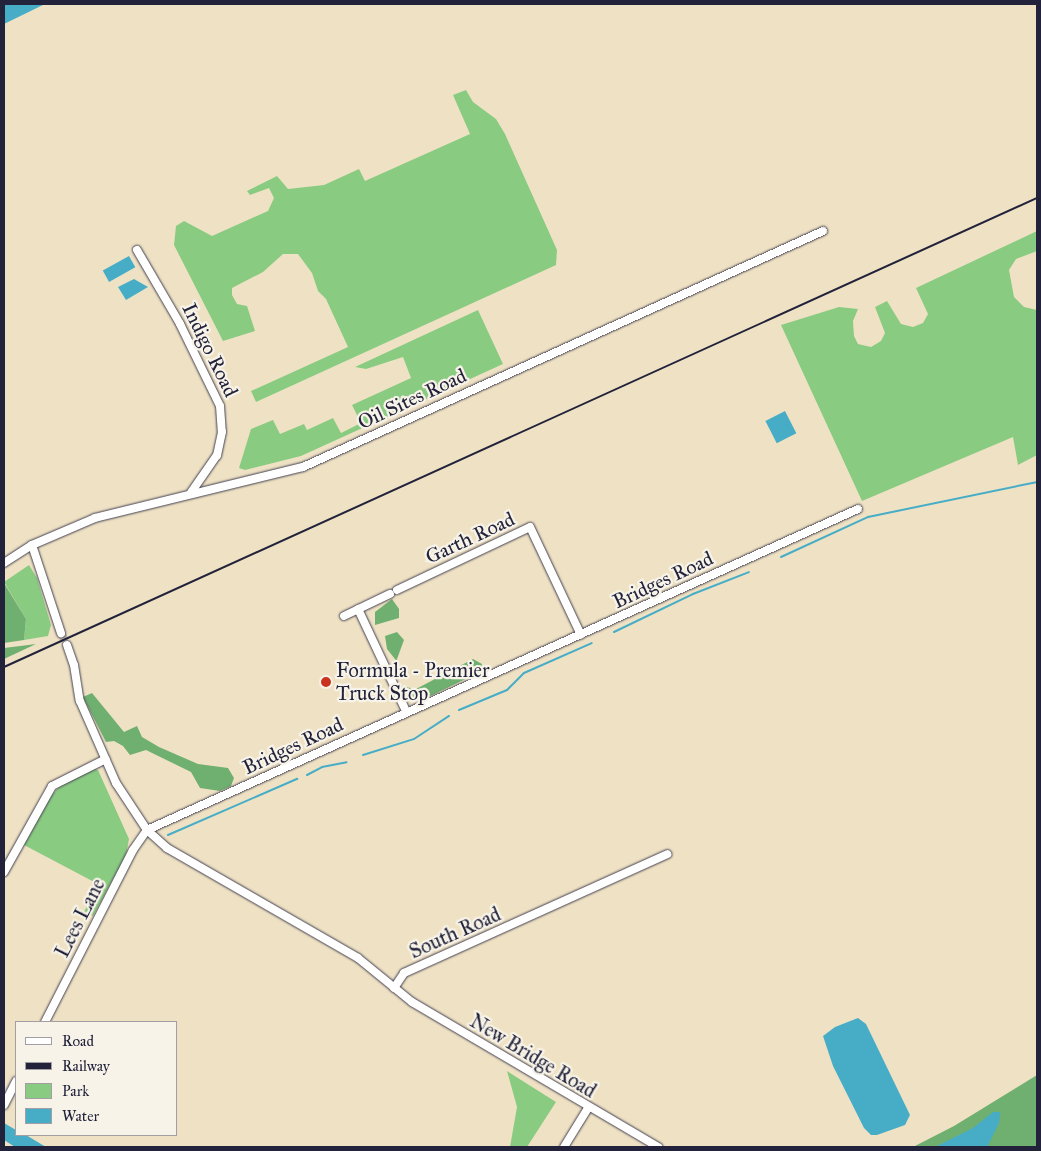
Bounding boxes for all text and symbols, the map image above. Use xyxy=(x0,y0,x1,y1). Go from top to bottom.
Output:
street label: Indigo Road xyxy=(177,299,243,401)
street label: Oil Sites Road xyxy=(354,363,470,435)
street label: Garth Road xyxy=(422,507,518,569)
street label: Bridges Road xyxy=(609,546,717,614)
place label: Formula - Premier Truck Stop xyxy=(336,658,489,705)
marker: Formula - Premier Truck Stop xyxy=(320,676,332,688)
street label: Bridges Road xyxy=(239,712,347,780)
street label: Lees Lane xyxy=(50,875,110,961)
street label: South Road xyxy=(406,902,504,964)
street label: New Bridge Road xyxy=(466,1009,600,1103)
legend xyxy=(15,1021,178,1136)
text: Road xyxy=(62,1032,94,1050)
text: Railway xyxy=(62,1057,110,1075)
text: Park xyxy=(62,1082,89,1100)
text: Water xyxy=(62,1107,99,1125)

